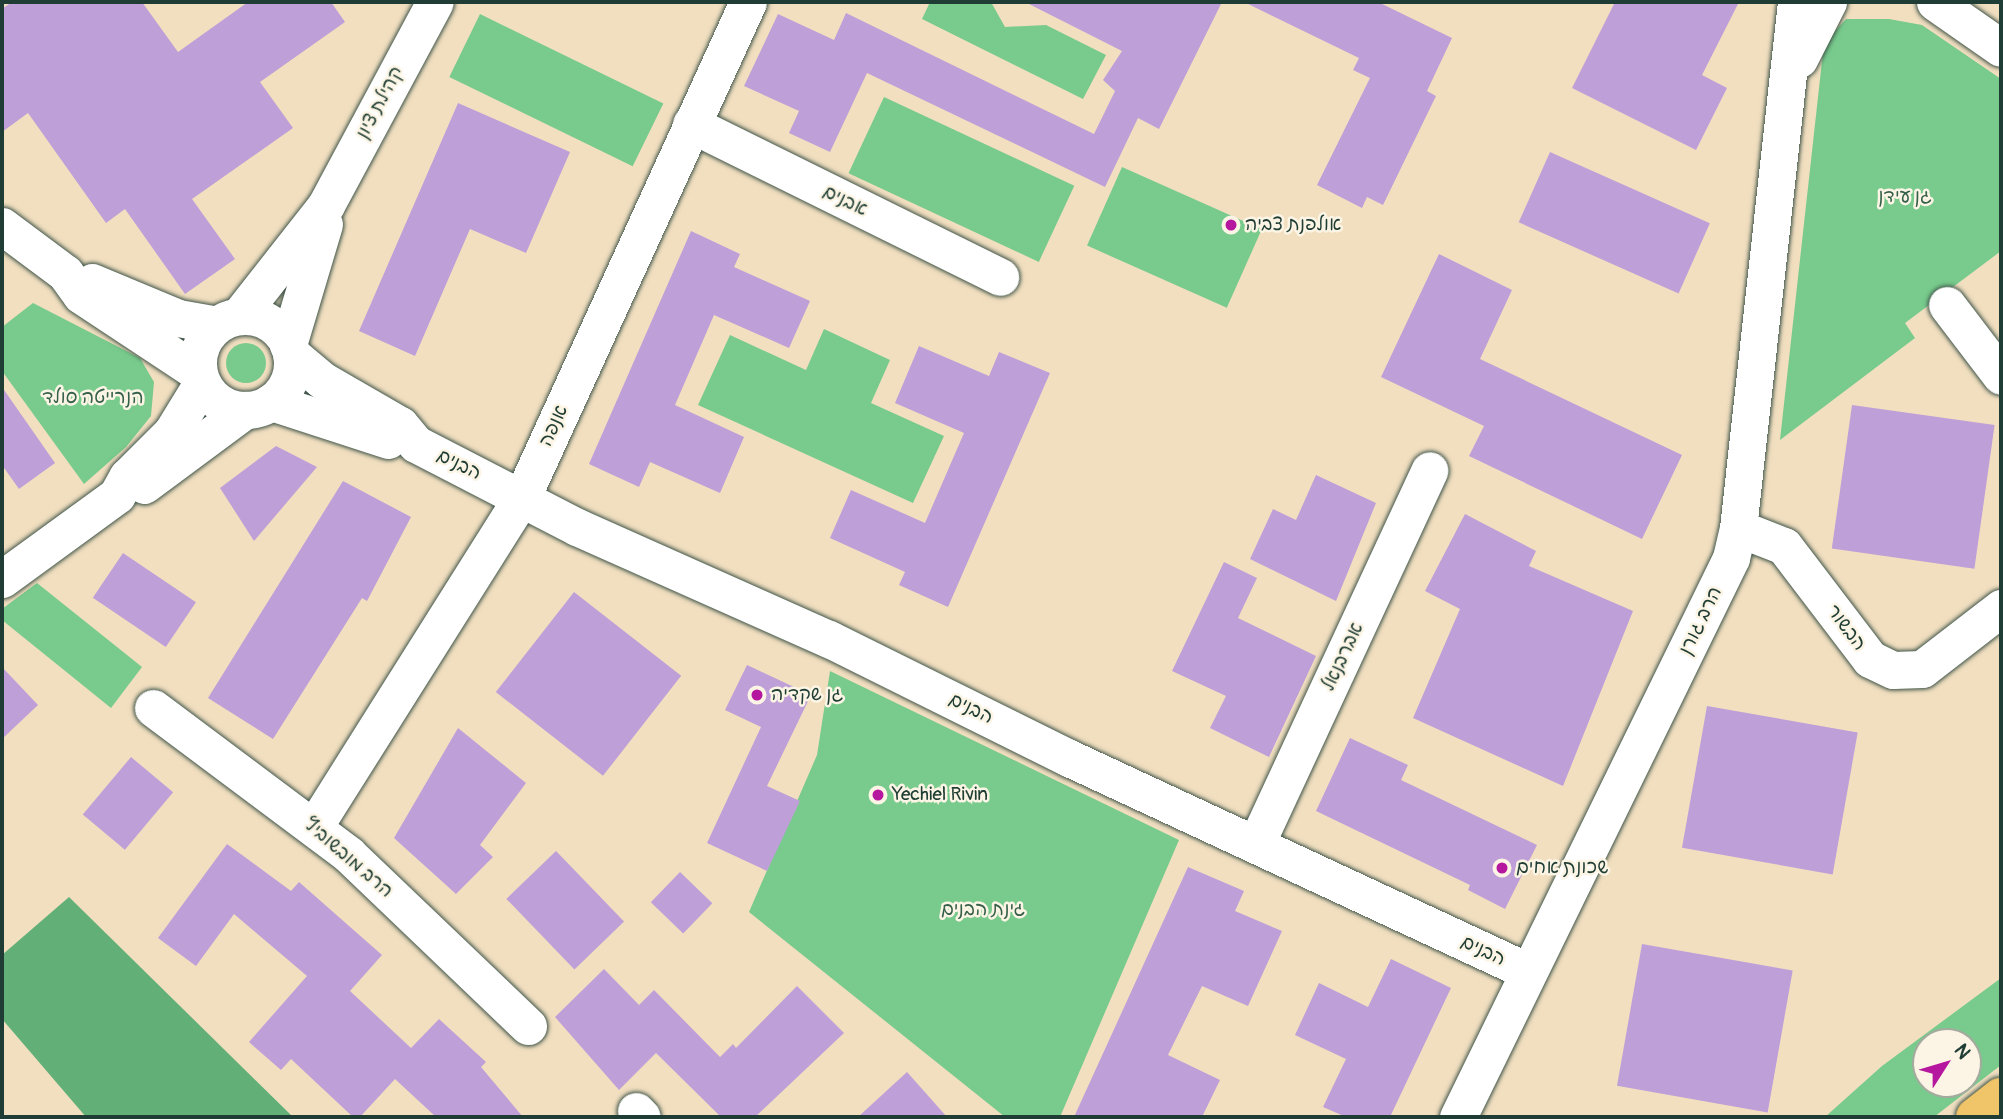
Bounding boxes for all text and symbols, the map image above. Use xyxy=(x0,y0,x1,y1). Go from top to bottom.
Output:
street label: קהילת ציון xyxy=(351,63,409,143)
street label: אבנים xyxy=(819,181,871,221)
park label: גן עידן xyxy=(1878,186,1932,208)
place label: אולפנת צביה xyxy=(1245,214,1341,236)
marker: אולפנת צביה xyxy=(1223,217,1239,233)
park label: הנרייטה סולד xyxy=(42,387,144,409)
street label: אנפה xyxy=(535,402,573,450)
street label: הבנים xyxy=(433,445,485,485)
street label: הרב גורן xyxy=(1675,583,1727,659)
street label: הבשור xyxy=(1821,601,1871,655)
street label: אברבנאל xyxy=(1317,619,1369,695)
place label: גן שקדיה xyxy=(771,684,843,706)
marker: גן שקדיה xyxy=(749,687,765,703)
street label: הבנים xyxy=(945,689,997,729)
place label: Yechiel Rivin xyxy=(892,784,988,806)
marker: Yechiel Rivin xyxy=(870,787,886,803)
street label: הרב מובשוביץ xyxy=(299,813,397,903)
place label: שכונת אחים xyxy=(1516,857,1608,879)
marker: שכונת אחים xyxy=(1494,860,1510,876)
park label: גינת הבנים xyxy=(941,899,1025,921)
street label: הבנים xyxy=(1457,931,1509,971)
north arrow xyxy=(1912,1028,1982,1098)
text: N xyxy=(1949,1039,1976,1064)

